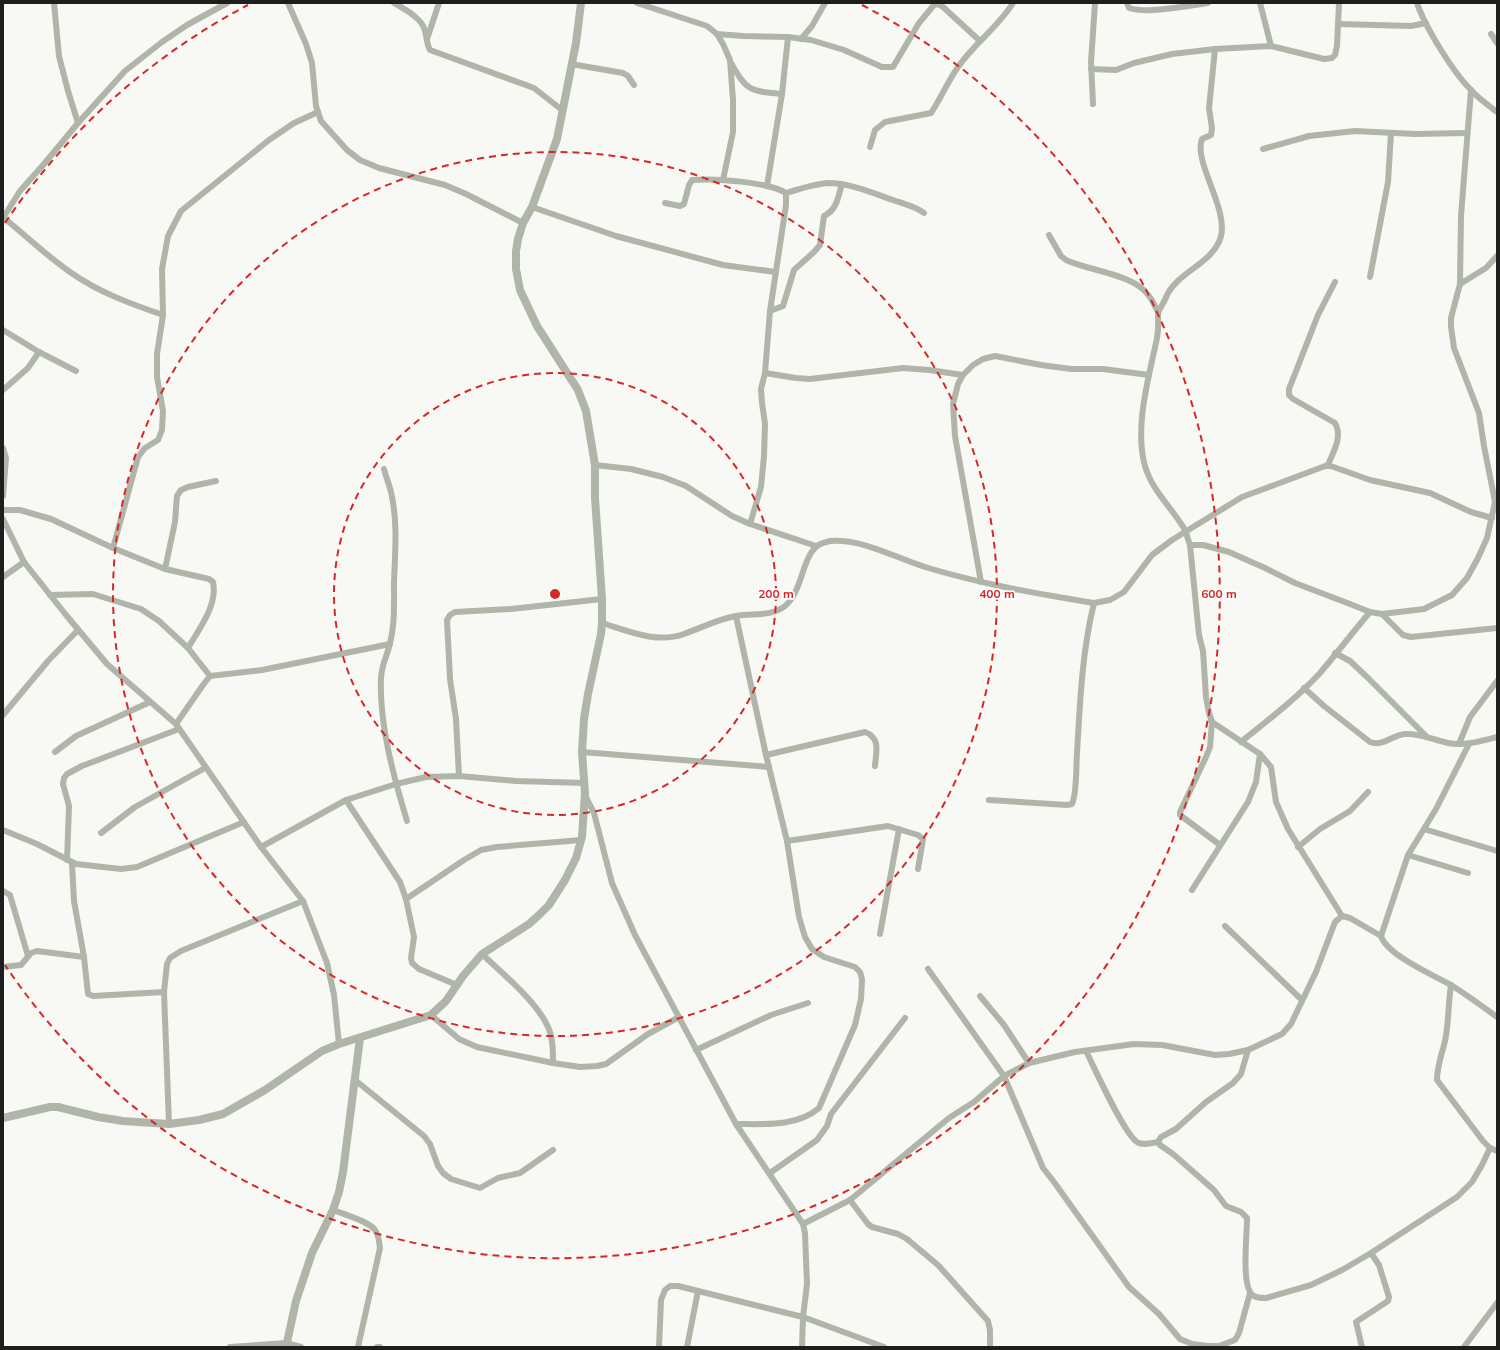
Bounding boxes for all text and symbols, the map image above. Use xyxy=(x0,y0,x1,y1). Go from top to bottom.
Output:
text: 200 m xyxy=(758,586,794,601)
text: 400 m xyxy=(979,586,1015,601)
text: 600 m xyxy=(1201,586,1237,601)
centre of rings xyxy=(548,587,562,601)

